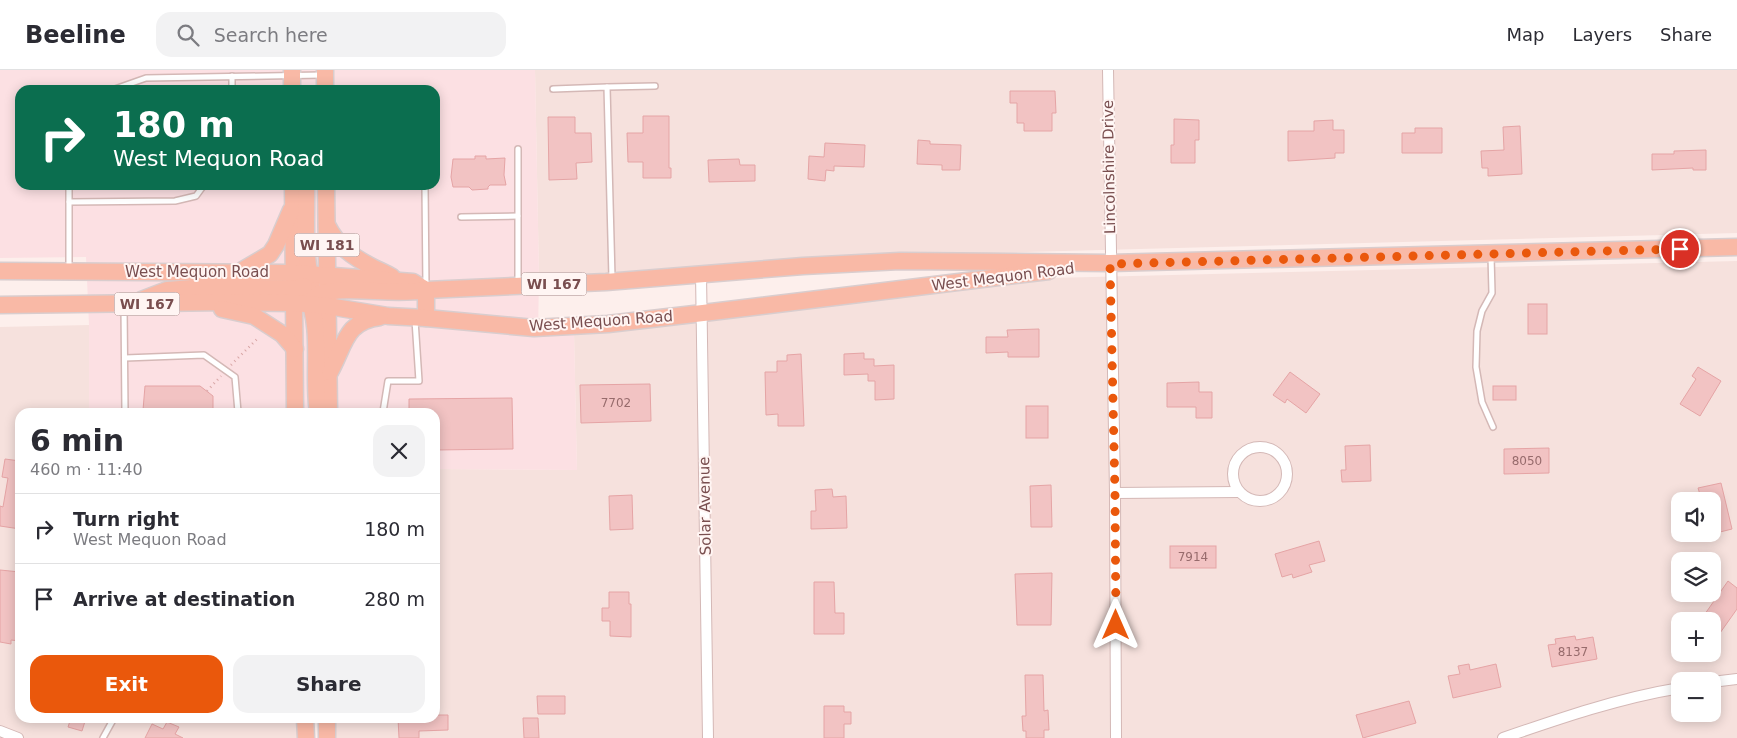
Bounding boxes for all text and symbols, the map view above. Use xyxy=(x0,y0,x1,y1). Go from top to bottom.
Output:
search box xyxy=(156,12,506,57)
text: Beeline xyxy=(25,21,126,49)
icon: search xyxy=(174,21,202,49)
text: Search here xyxy=(214,24,328,46)
text: Map xyxy=(1506,24,1544,45)
text: Layers xyxy=(1572,24,1632,45)
text: Share xyxy=(1660,24,1712,45)
street label: Lincolnshire Drive xyxy=(1099,100,1119,234)
icon: right xyxy=(30,105,95,170)
text: 180 m xyxy=(113,105,235,145)
text: West Mequon Road xyxy=(113,146,324,171)
pin xyxy=(1659,228,1701,270)
road number: WI 181 xyxy=(294,234,360,256)
icon: arrive xyxy=(1666,235,1694,263)
street label: West Mequon Road xyxy=(930,259,1076,295)
street label: West Mequon Road xyxy=(125,263,269,281)
road number: WI 167 xyxy=(522,272,586,295)
road number: WI 167 xyxy=(114,292,180,315)
street label: West Mequon Road xyxy=(529,307,673,335)
house number: 7702 xyxy=(601,396,631,410)
text: 6 min xyxy=(30,423,124,458)
button: close xyxy=(373,425,425,477)
house number: 8050 xyxy=(1512,454,1542,468)
street label: Solar Avenue xyxy=(695,456,715,556)
text: 460 m · 11:40 xyxy=(30,460,143,479)
map controls xyxy=(1671,492,1721,722)
button: sound xyxy=(1671,492,1721,542)
text: Turn right xyxy=(73,508,179,530)
icon: right xyxy=(30,515,58,543)
text: 180 m xyxy=(364,518,425,540)
text: West Mequon Road xyxy=(73,530,227,549)
house number: 7914 xyxy=(1178,550,1208,564)
button: layers xyxy=(1671,552,1721,602)
icon: arrive xyxy=(30,585,58,613)
text: Arrive at destination xyxy=(73,588,295,610)
text: 280 m xyxy=(364,588,425,610)
position arrow xyxy=(1089,598,1141,650)
button: + xyxy=(1671,612,1721,662)
house number: 8137 xyxy=(1558,645,1588,659)
button: Exit xyxy=(30,655,223,713)
button: Share xyxy=(233,655,425,713)
button: − xyxy=(1671,672,1721,722)

